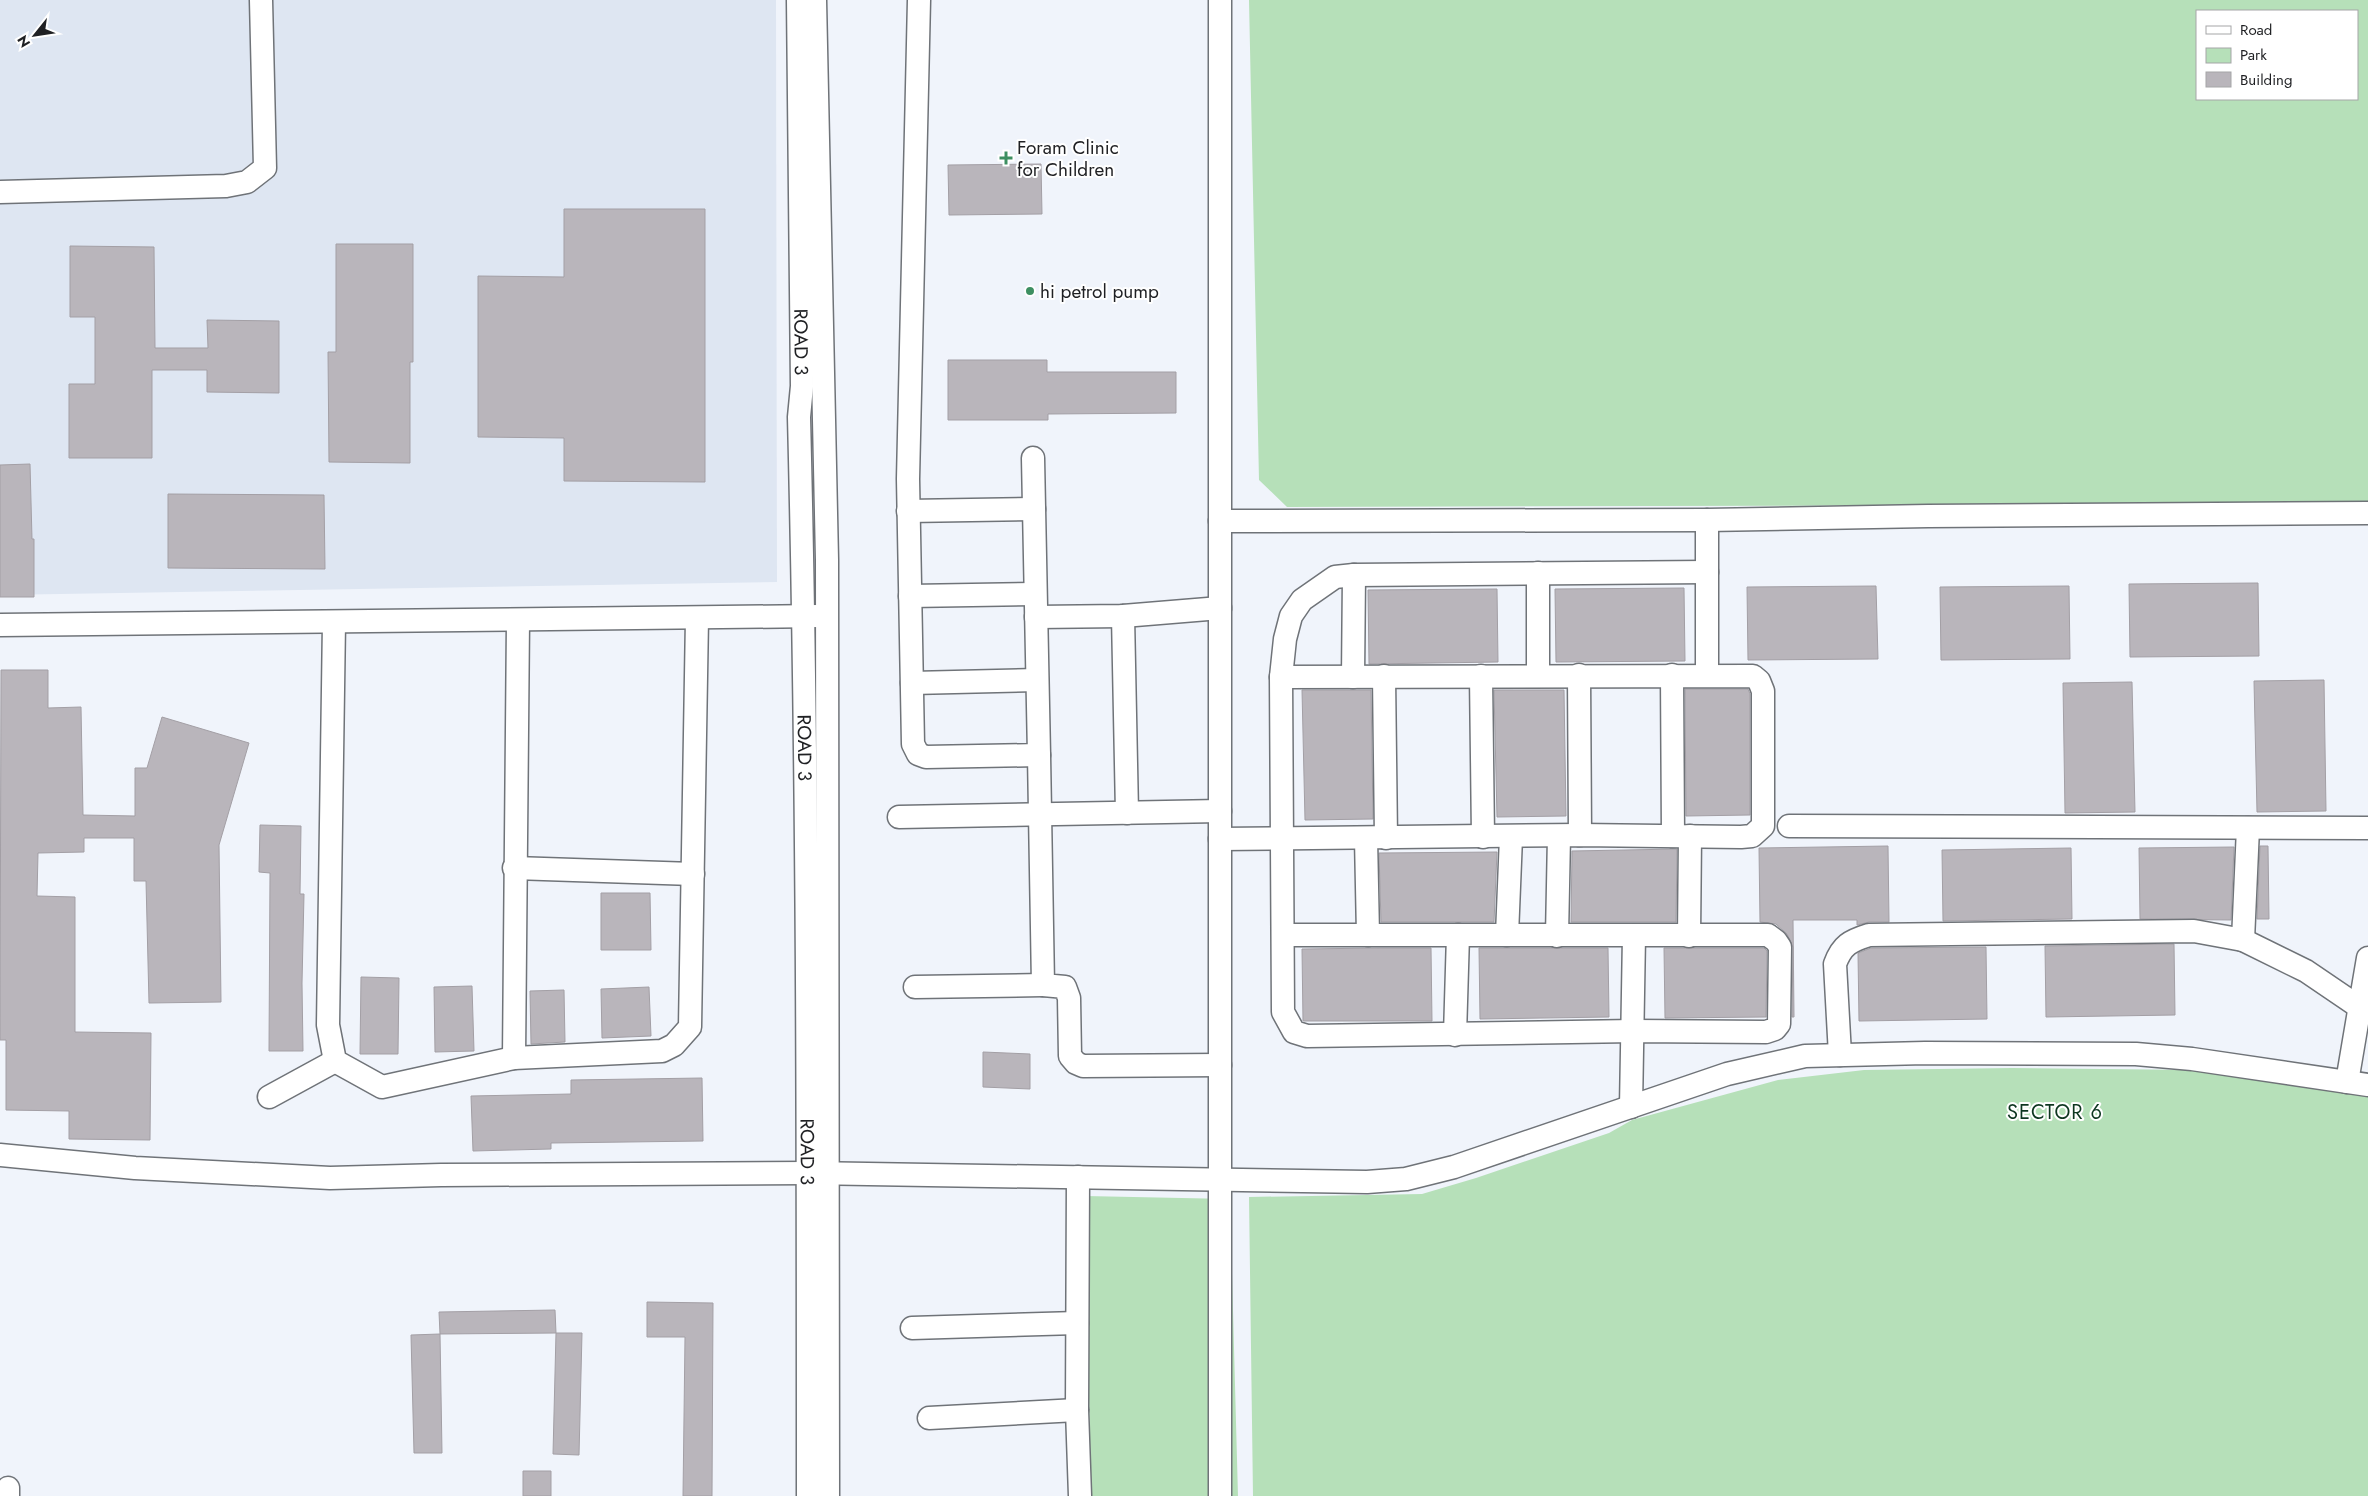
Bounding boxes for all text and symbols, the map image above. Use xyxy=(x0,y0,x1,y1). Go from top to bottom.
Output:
north arrow xyxy=(10,10,60,60)
legend xyxy=(2196,10,2358,100)
text: Road xyxy=(2240,19,2272,41)
text: N xyxy=(12,32,35,51)
text: Park xyxy=(2240,44,2267,66)
text: Building xyxy=(2240,69,2292,91)
place label: Foram Clinic for Children xyxy=(1017,134,1119,183)
marker: Foram Clinic for Children xyxy=(999,151,1013,165)
place label: hi petrol pump xyxy=(1040,278,1159,305)
marker: hi petrol pump xyxy=(1024,285,1036,297)
street label: ROAD 3 xyxy=(788,309,815,375)
street label: ROAD 3 xyxy=(791,714,819,781)
district label: SECTOR 6 xyxy=(2007,1098,2103,1127)
street label: ROAD 3 xyxy=(794,1118,821,1185)

